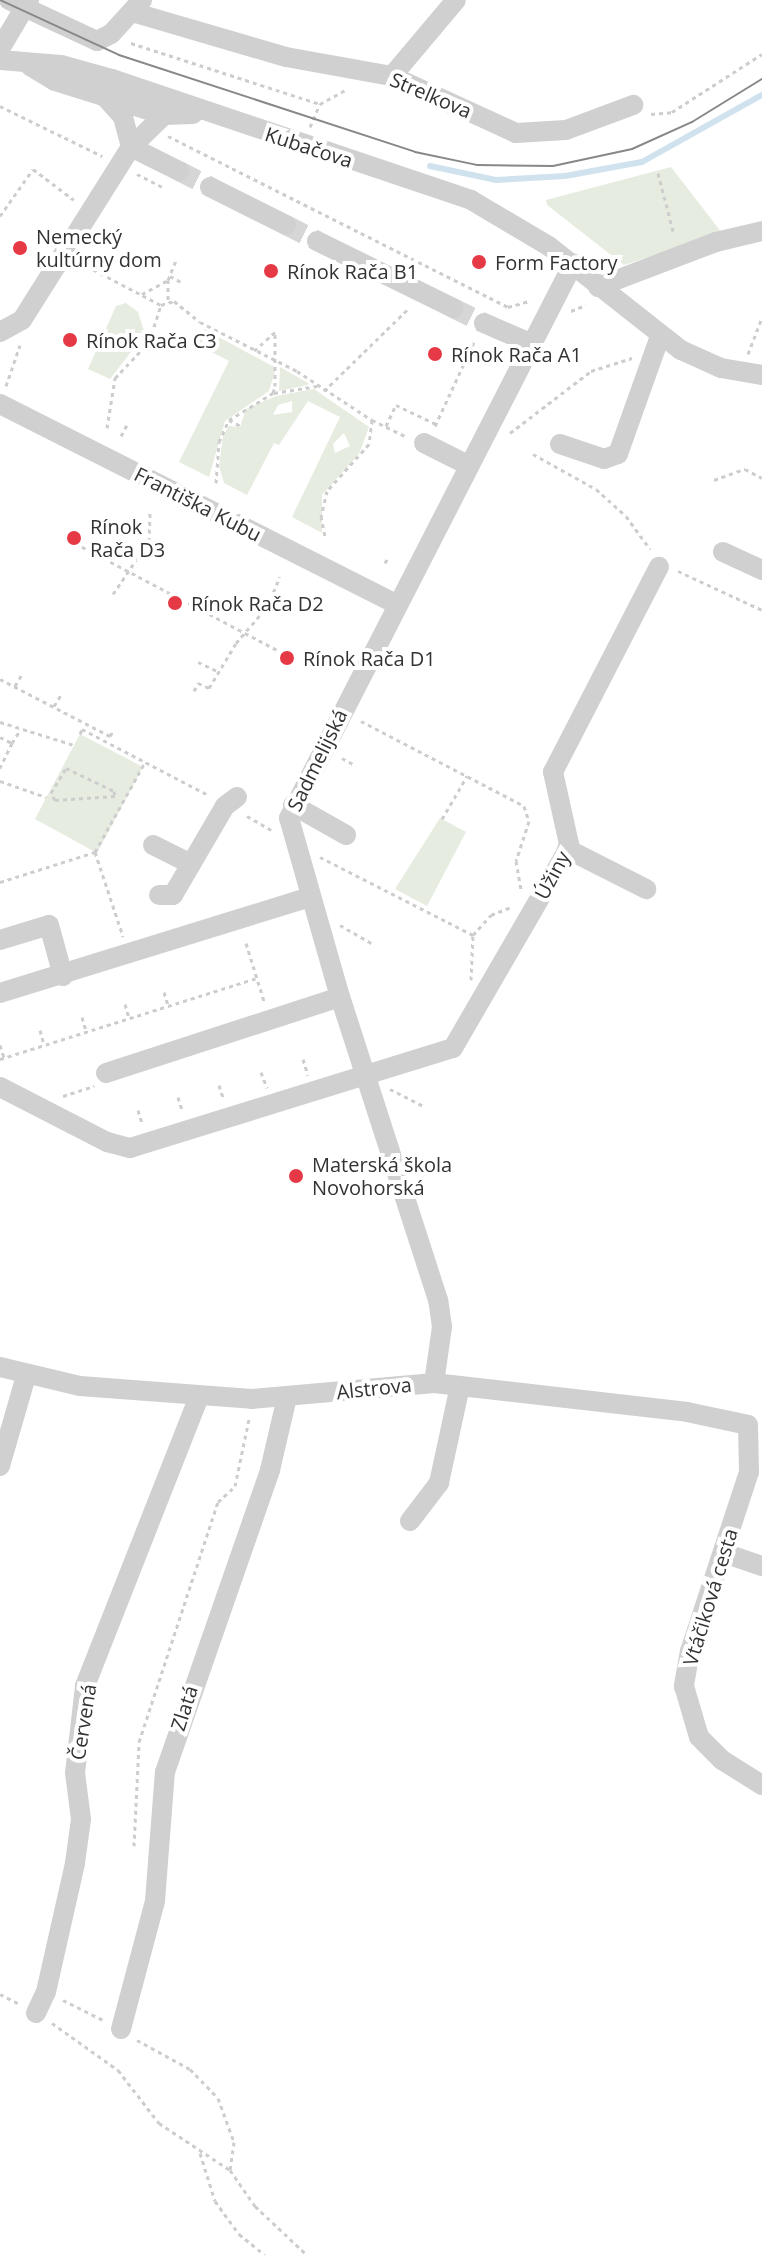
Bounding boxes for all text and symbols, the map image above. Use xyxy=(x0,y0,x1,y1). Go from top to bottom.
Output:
street label: Strelkova xyxy=(387,67,475,123)
street label: Kubačova xyxy=(262,122,356,172)
place label: Nemecký kultúrny dom xyxy=(36,224,162,271)
marker: Nemecký kultúrny dom xyxy=(11,239,29,257)
place label: Form Factory xyxy=(495,250,618,274)
marker: Form Factory xyxy=(470,253,488,271)
place label: Rínok Rača B1 xyxy=(287,259,418,283)
marker: Rínok Rača B1 xyxy=(262,262,280,280)
place label: Rínok Rača C3 xyxy=(86,328,217,352)
marker: Rínok Rača C3 xyxy=(61,331,79,349)
place label: Rínok Rača A1 xyxy=(451,342,582,366)
marker: Rínok Rača A1 xyxy=(426,345,444,363)
street label: Františka Kubu xyxy=(130,462,266,546)
place label: Rínok Rača D3 xyxy=(90,514,165,561)
marker: Rínok Rača D3 xyxy=(65,529,83,547)
place label: Rínok Rača D2 xyxy=(191,591,324,615)
marker: Rínok Rača D2 xyxy=(166,594,184,612)
place label: Rínok Rača D1 xyxy=(303,646,436,670)
marker: Rínok Rača D1 xyxy=(278,649,296,667)
street label: Sadmelijská xyxy=(282,705,352,815)
street label: Úžiny xyxy=(529,847,575,903)
place label: Materská škola Novohorská xyxy=(312,1152,452,1199)
marker: Materská škola Novohorská xyxy=(287,1167,305,1185)
street label: Alstrova xyxy=(335,1372,413,1404)
street label: Vtáčiková cesta xyxy=(678,1525,742,1669)
street label: Červená xyxy=(65,1682,101,1762)
street label: Zlatá xyxy=(166,1682,202,1734)

